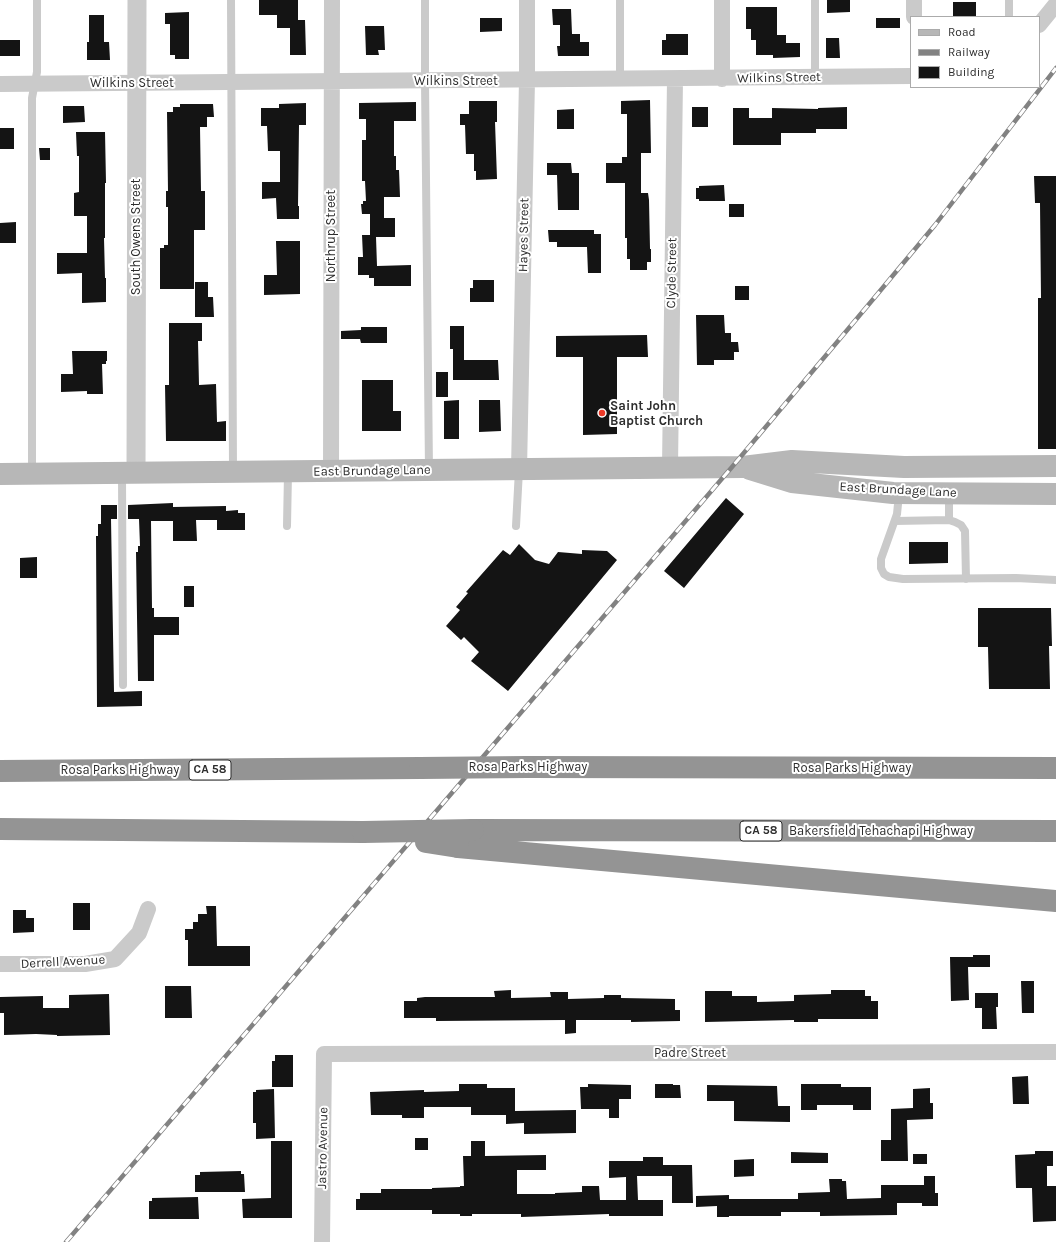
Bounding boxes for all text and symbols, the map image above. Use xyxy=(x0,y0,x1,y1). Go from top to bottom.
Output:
legend xyxy=(910,16,1040,88)
text: Road xyxy=(948,25,976,39)
text: Railway xyxy=(948,45,990,59)
text: Building xyxy=(948,65,994,79)
street label: Wilkins Street xyxy=(737,69,821,87)
street label: Wilkins Street xyxy=(414,73,498,89)
street label: Wilkins Street xyxy=(90,75,174,91)
street label: South Owens Street xyxy=(128,179,144,295)
street label: Northrup Street xyxy=(323,190,339,282)
street label: Hayes Street xyxy=(516,198,532,272)
street label: Clyde Street xyxy=(664,237,680,309)
place label: Saint John Baptist Church xyxy=(610,398,703,429)
marker: Saint John Baptist Church xyxy=(597,408,607,418)
street label: East Brundage Lane xyxy=(313,462,431,480)
street label: East Brundage Lane xyxy=(839,479,957,501)
street label: Rosa Parks Highway xyxy=(469,759,587,775)
road number: CA 58 xyxy=(189,760,231,780)
street label: Rosa Parks Highway xyxy=(793,760,911,776)
street label: Rosa Parks Highway xyxy=(61,762,179,778)
road number: CA 58 xyxy=(740,821,782,841)
street label: Bakersfield Tehachapi Highway xyxy=(789,823,973,839)
street label: Derrell Avenue xyxy=(20,952,106,972)
street label: Padre Street xyxy=(654,1045,726,1061)
street label: Jastro Avenue xyxy=(314,1107,332,1189)

